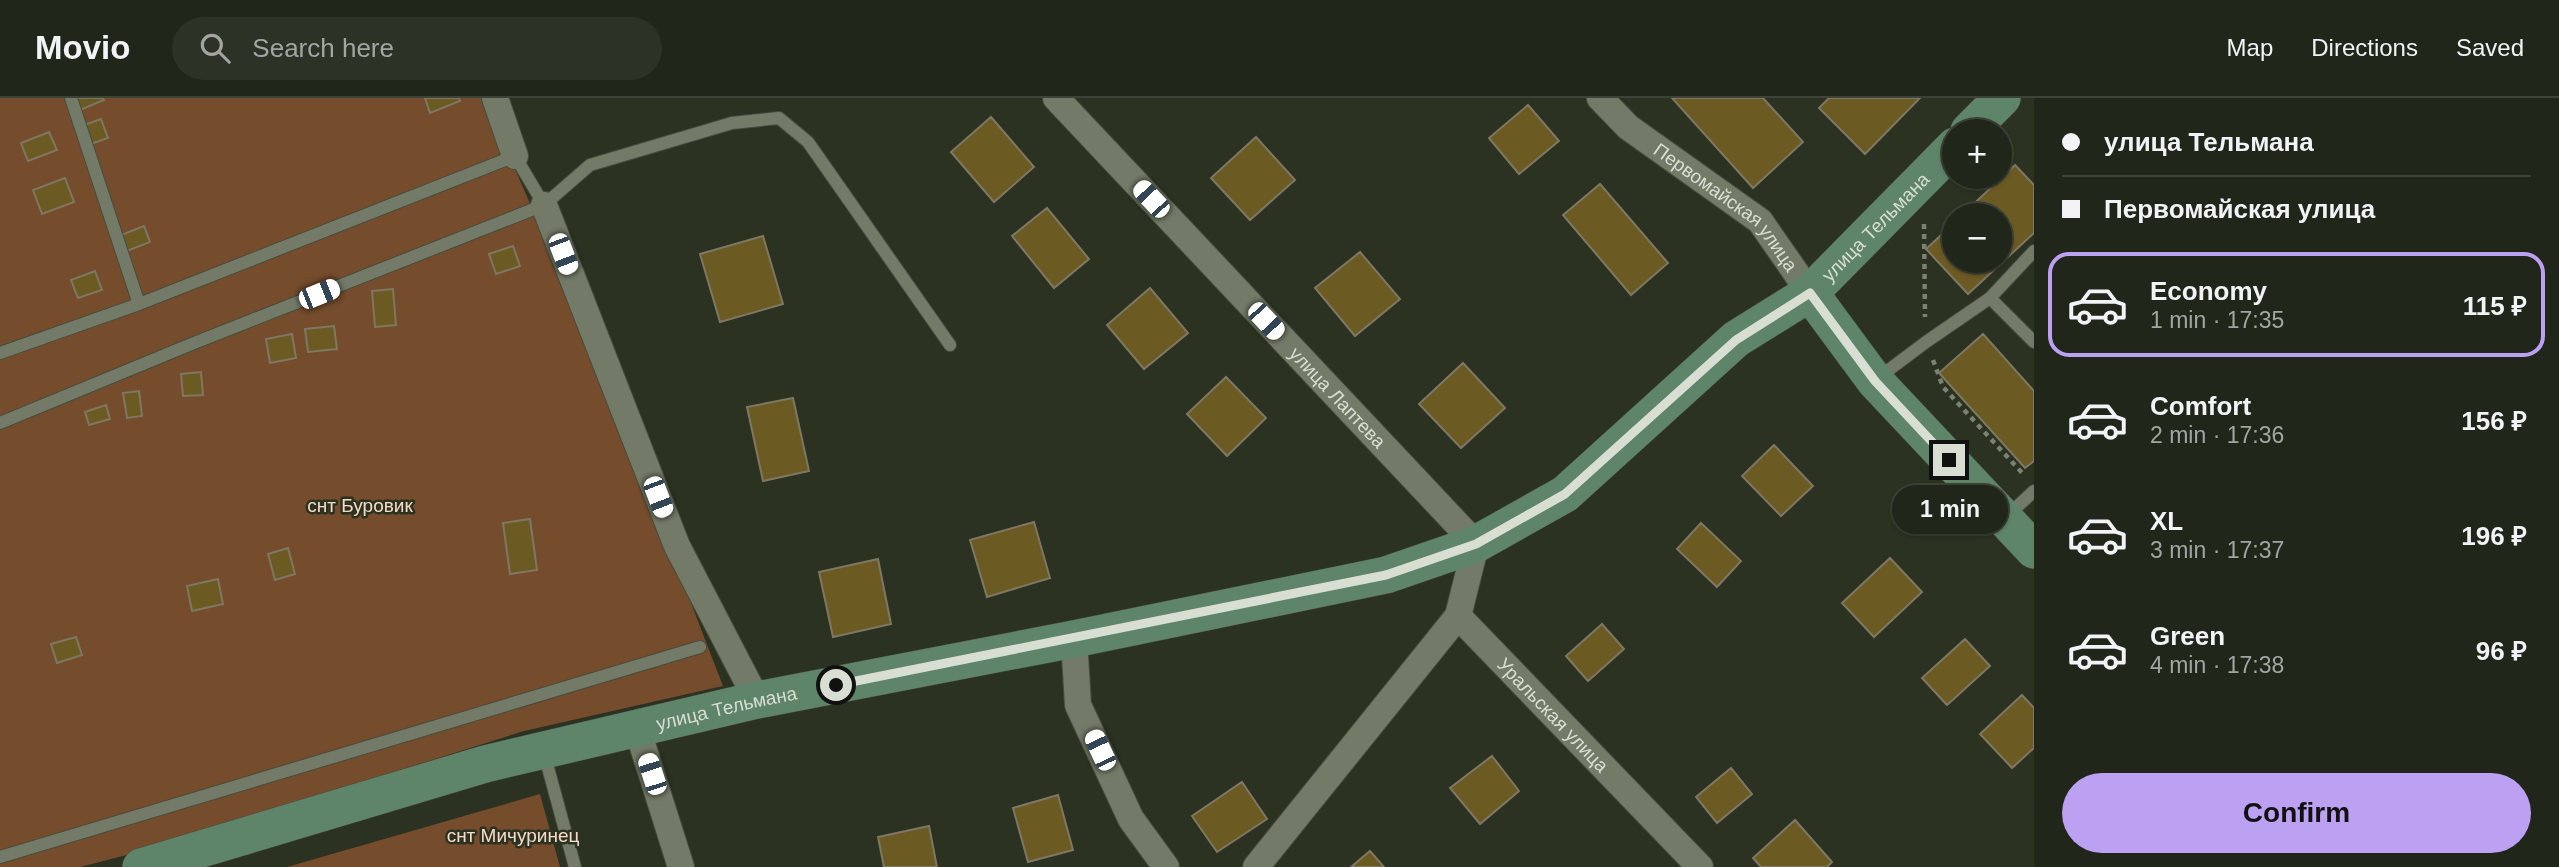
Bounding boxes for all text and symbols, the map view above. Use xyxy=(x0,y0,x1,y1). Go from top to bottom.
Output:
search box xyxy=(172,17,662,80)
text: Movio xyxy=(35,29,130,66)
icon: search xyxy=(196,29,234,67)
text: Search here xyxy=(252,33,394,63)
text: Map xyxy=(2227,34,2273,61)
text: Directions xyxy=(2311,34,2418,61)
text: Saved xyxy=(2456,34,2524,61)
map controls xyxy=(1942,119,2012,273)
button: + xyxy=(1942,119,2012,189)
text: улица Тельмана xyxy=(2104,127,2314,157)
street label: Первомайская улица xyxy=(1650,139,1802,276)
street label: улица Тельмана xyxy=(1817,168,1934,285)
car xyxy=(1129,176,1174,222)
text: Первомайская улица xyxy=(2104,194,2375,224)
button: − xyxy=(1942,203,2012,273)
car xyxy=(546,231,581,277)
icon: car xyxy=(2066,273,2129,336)
car xyxy=(296,276,343,312)
text: Economy xyxy=(2150,276,2267,306)
text: 115 ₽ xyxy=(2463,291,2527,321)
car xyxy=(1244,298,1289,344)
text: 1 min · 17:35 xyxy=(2150,307,2284,333)
street label: улица Лаптева xyxy=(1285,343,1390,452)
icon: car xyxy=(2066,388,2129,451)
text: Comfort xyxy=(2150,391,2251,421)
text: 156 ₽ xyxy=(2461,406,2527,436)
text: 2 min · 17:36 xyxy=(2150,422,2284,448)
route end xyxy=(1933,444,1965,476)
car xyxy=(641,474,676,520)
callout: 1 min xyxy=(1891,484,2007,534)
park label: снт Буровик xyxy=(307,495,413,516)
text: 1 min xyxy=(1920,496,1980,522)
icon: car xyxy=(2066,503,2129,566)
text: XL xyxy=(2150,506,2183,536)
text: 196 ₽ xyxy=(2461,521,2527,551)
text: 3 min · 17:37 xyxy=(2150,537,2284,563)
icon: car xyxy=(2066,618,2129,681)
text: Green xyxy=(2150,621,2225,651)
text: 96 ₽ xyxy=(2476,636,2527,666)
text: 4 min · 17:38 xyxy=(2150,652,2284,678)
street label: Уральская улица xyxy=(1494,653,1613,776)
route start xyxy=(820,669,852,701)
street label: улица Тельмана xyxy=(654,682,799,734)
car xyxy=(1082,727,1119,773)
car xyxy=(636,751,669,797)
button: Confirm xyxy=(2062,773,2531,853)
park label: снт Мичуринец xyxy=(447,825,579,846)

